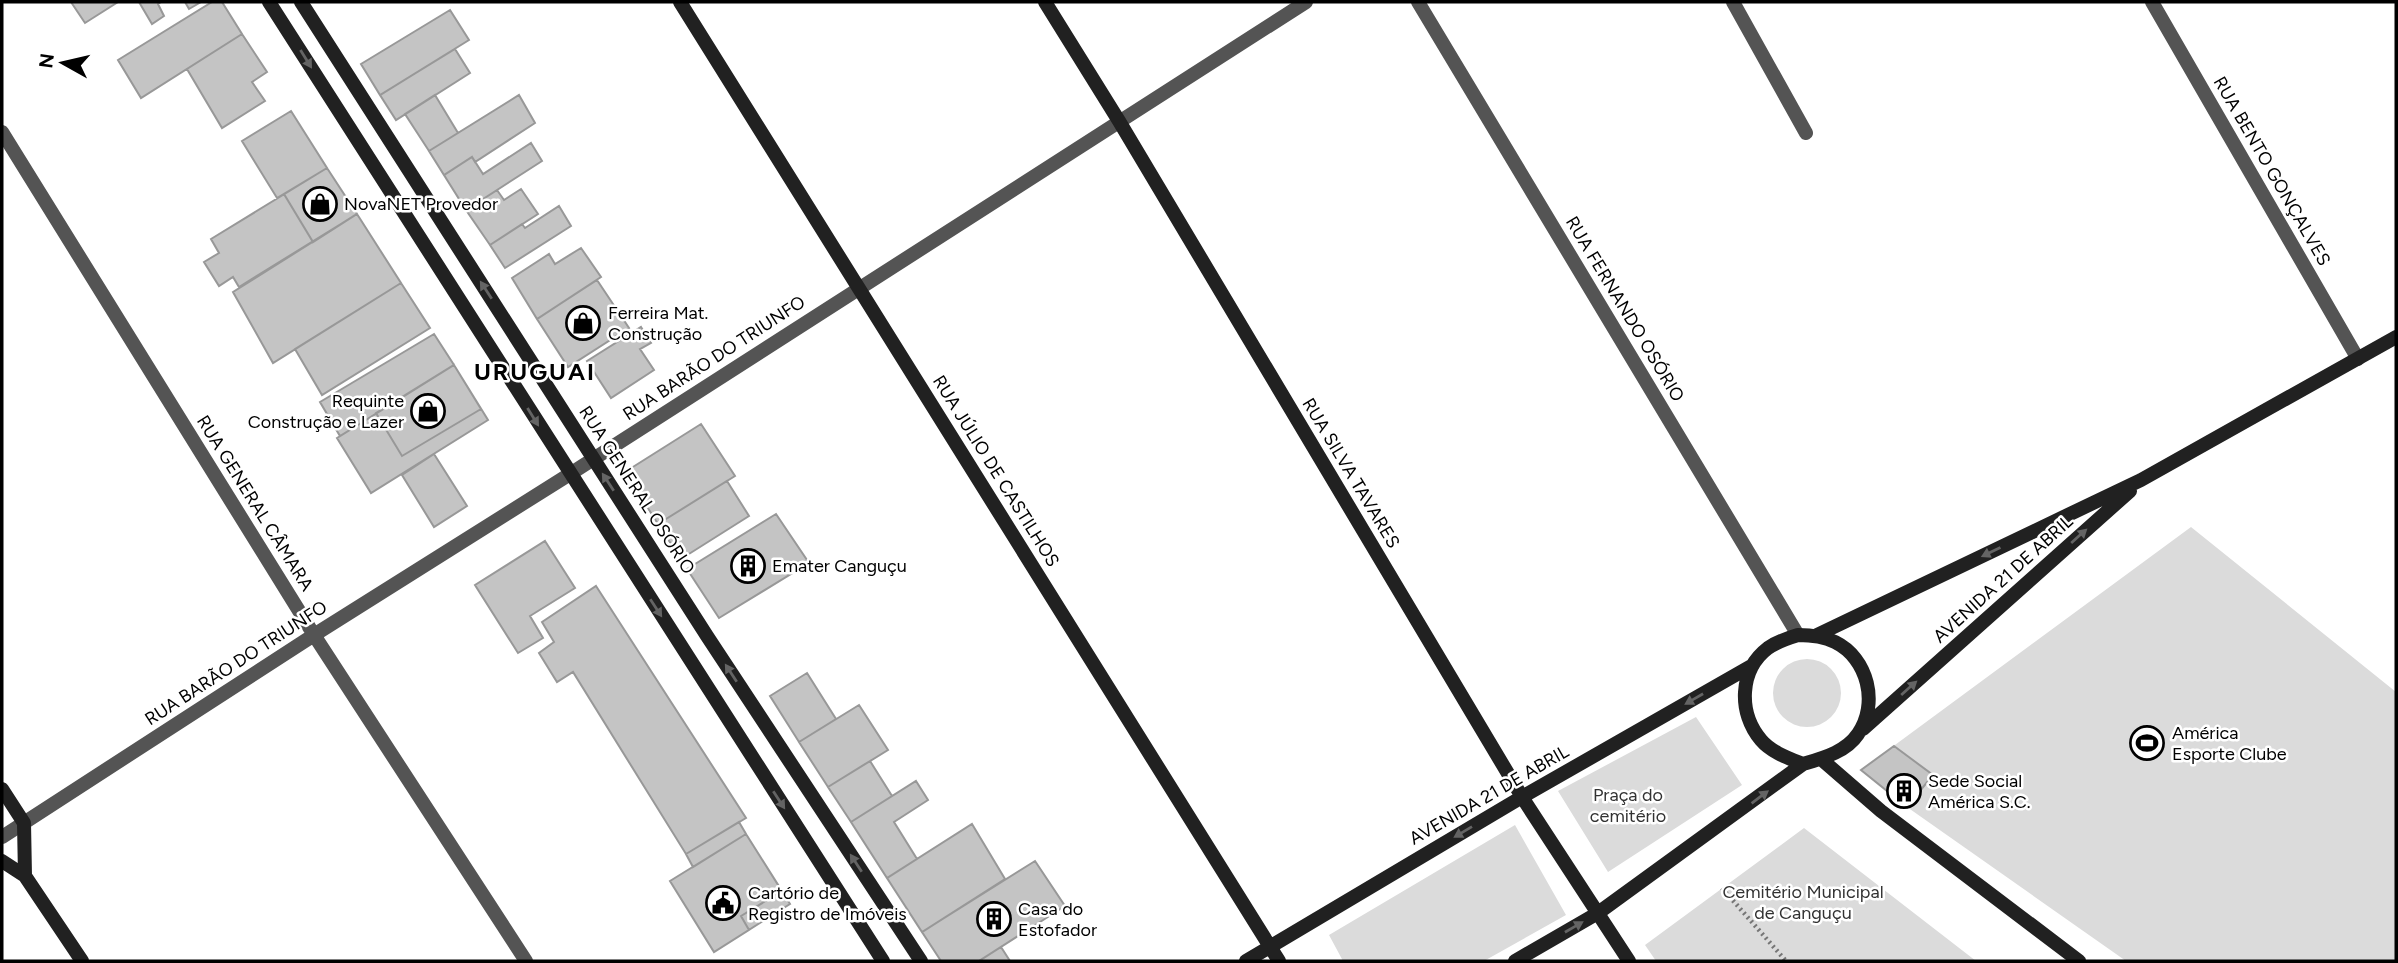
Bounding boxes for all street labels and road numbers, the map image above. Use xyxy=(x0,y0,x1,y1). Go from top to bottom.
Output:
street label: RUA BENTO GONÇALVES xyxy=(2209,72,2335,270)
street label: RUA FERNANDO OSÓRIO xyxy=(1561,212,1689,406)
street label: RUA BARÃO DO TRIUNFO xyxy=(619,291,809,425)
street label: RUA JÚLIO DE CASTILHOS xyxy=(928,371,1064,571)
street label: RUA SILVA TAVARES xyxy=(1297,394,1405,552)
street label: RUA GENERAL OSÓRIO xyxy=(574,402,700,578)
street label: RUA GENERAL CÂMARA xyxy=(192,411,318,595)
street label: AVENIDA 21 DE ABRIL xyxy=(1929,510,2078,648)
street label: RUA BARÃO DO TRIUNFO xyxy=(141,596,331,730)
street label: AVENIDA 21 DE ABRIL xyxy=(1405,740,1573,850)

